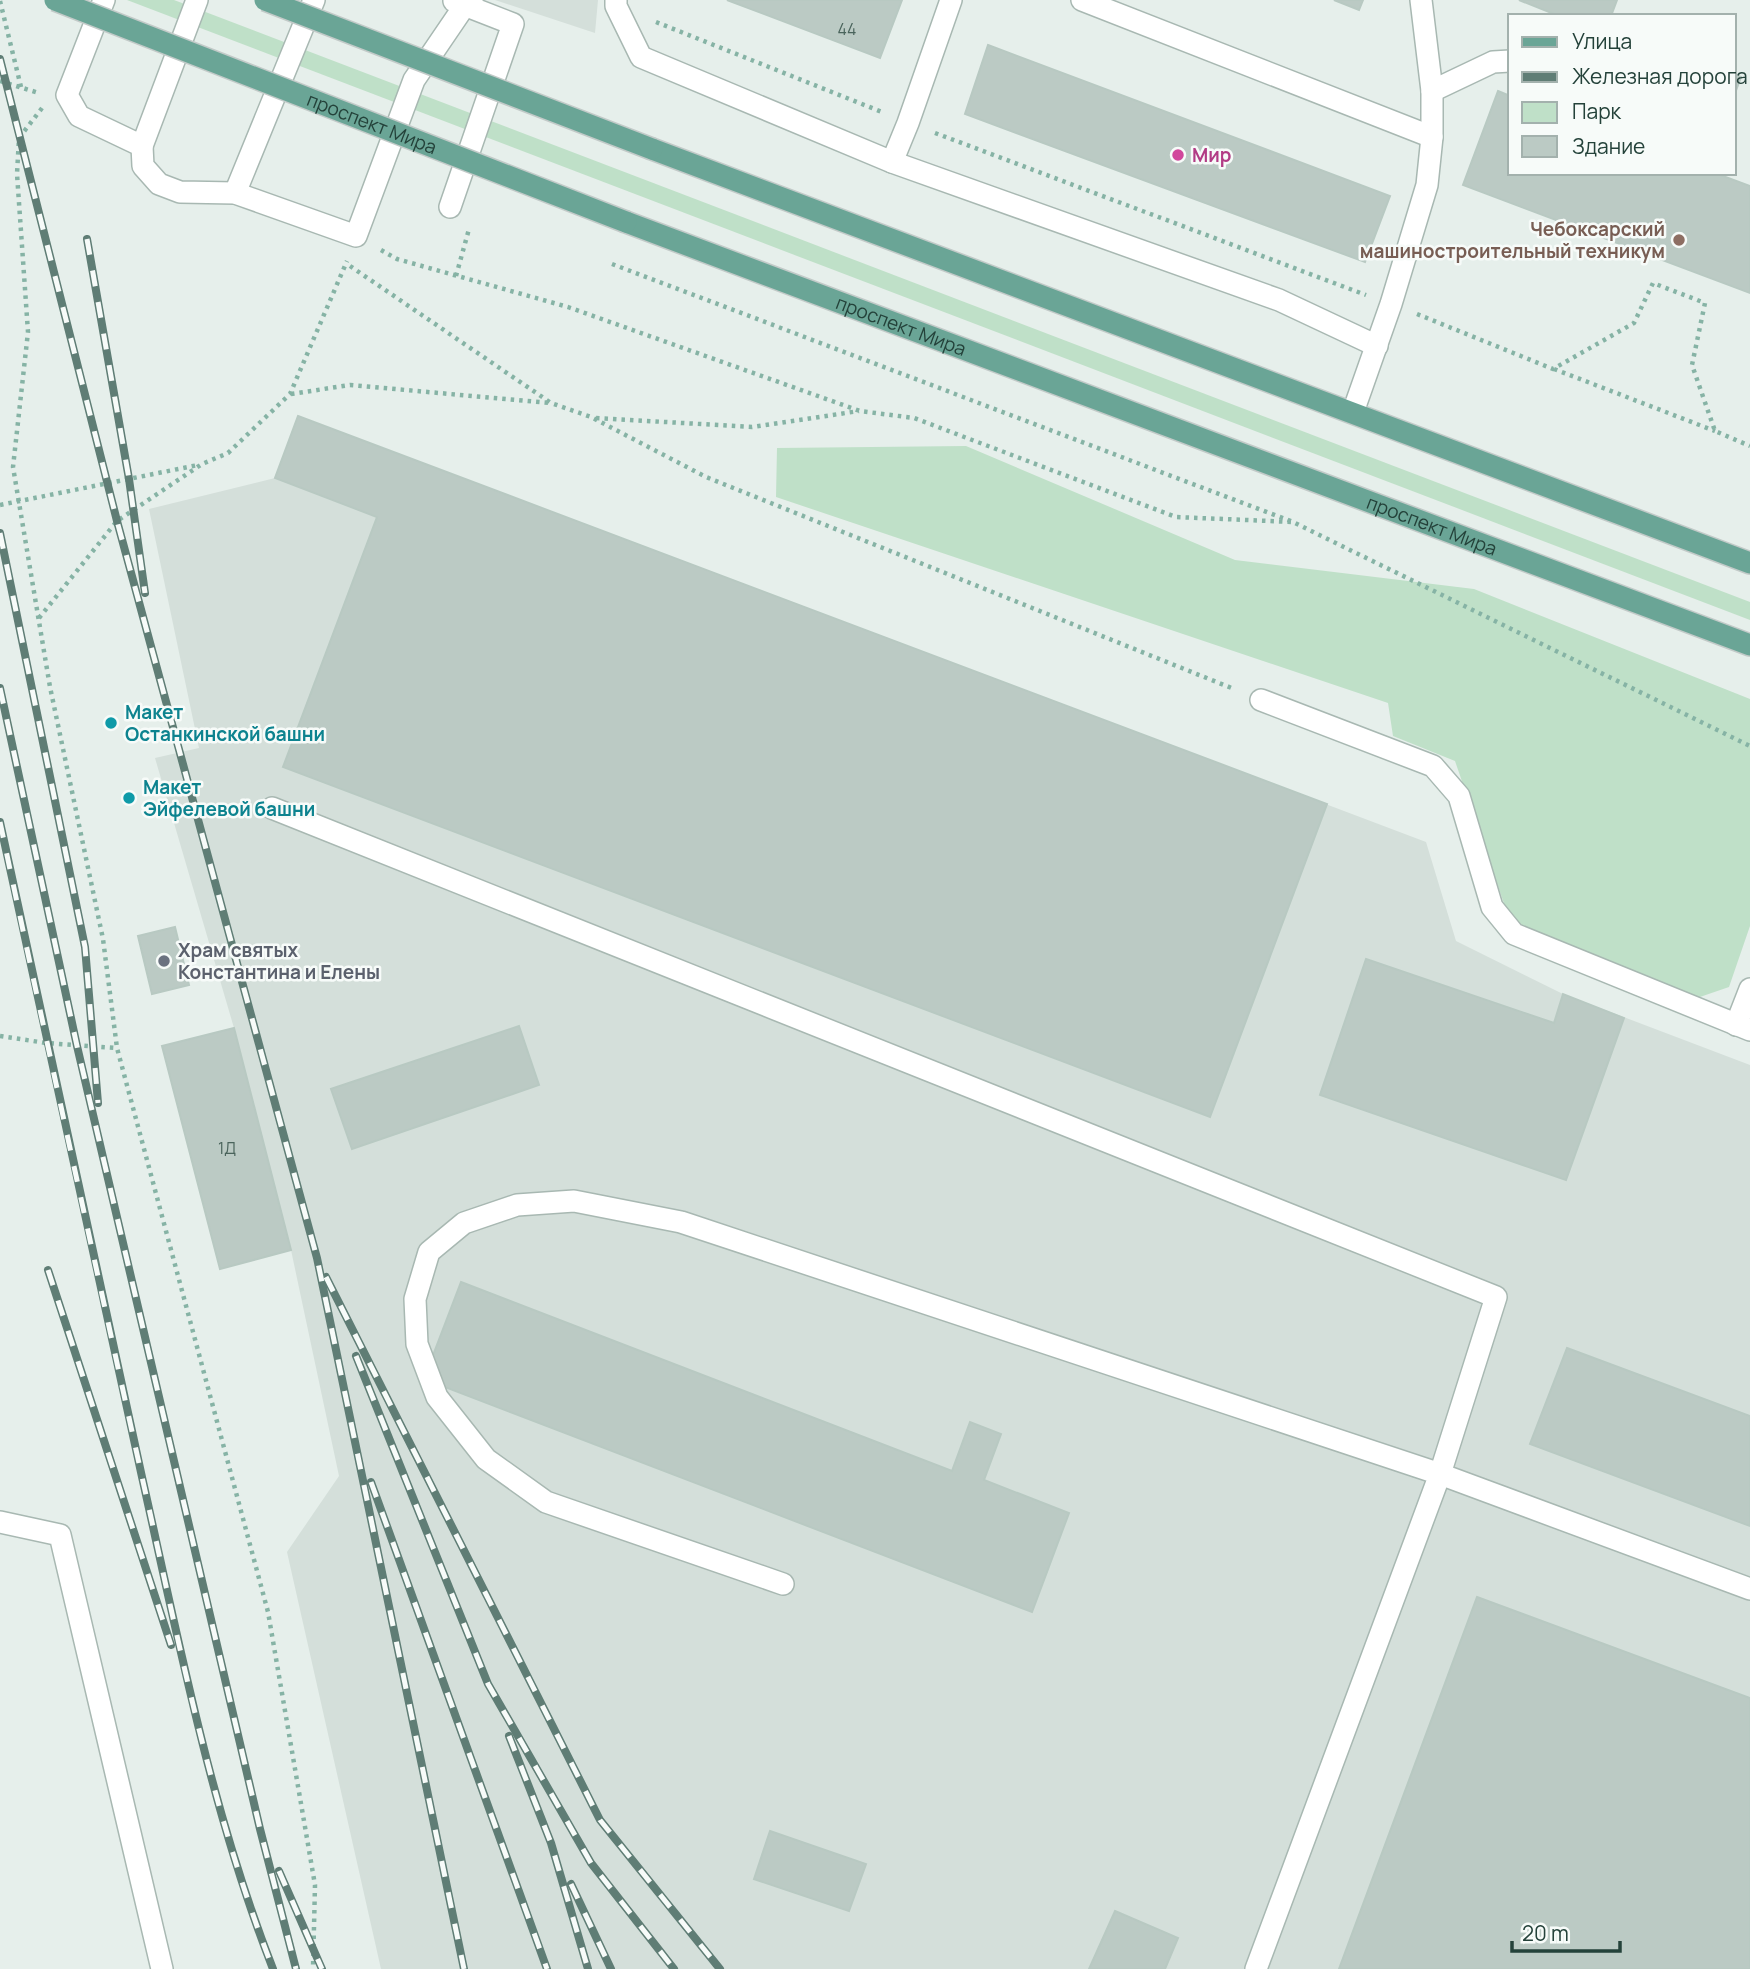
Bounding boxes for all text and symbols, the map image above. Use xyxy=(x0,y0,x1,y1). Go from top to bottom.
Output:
legend xyxy=(1508,14,1736,175)
house number: 44 xyxy=(837,18,857,40)
text: Улица xyxy=(1572,27,1632,55)
text: Железная дорога xyxy=(1572,62,1748,90)
street label: проспект Мира xyxy=(303,86,441,160)
text: Парк xyxy=(1572,97,1622,125)
text: Здание xyxy=(1572,132,1645,160)
place label: Мир xyxy=(1192,142,1232,168)
marker: Мир xyxy=(1170,147,1186,163)
place label: Чебоксарский машиностроительный техникум xyxy=(1360,216,1665,264)
marker: Чебоксарский машиностроительный техникум xyxy=(1671,232,1687,248)
street label: проспект Мира xyxy=(832,289,970,362)
street label: проспект Мира xyxy=(1363,489,1501,562)
place label: Макет Останкинской башни xyxy=(125,699,325,747)
marker: Макет Останкинской башни xyxy=(103,715,119,731)
place label: Макет Эйфелевой башни xyxy=(143,774,315,822)
marker: Макет Эйфелевой башни xyxy=(121,790,137,806)
place label: Храм святых Константина и Елены xyxy=(178,937,380,985)
marker: Храм святых Константина и Елены xyxy=(156,953,172,969)
house number: 1Д xyxy=(218,1137,236,1159)
scale bar xyxy=(1512,1910,1620,1954)
text: 20 m xyxy=(1522,1919,1569,1947)

